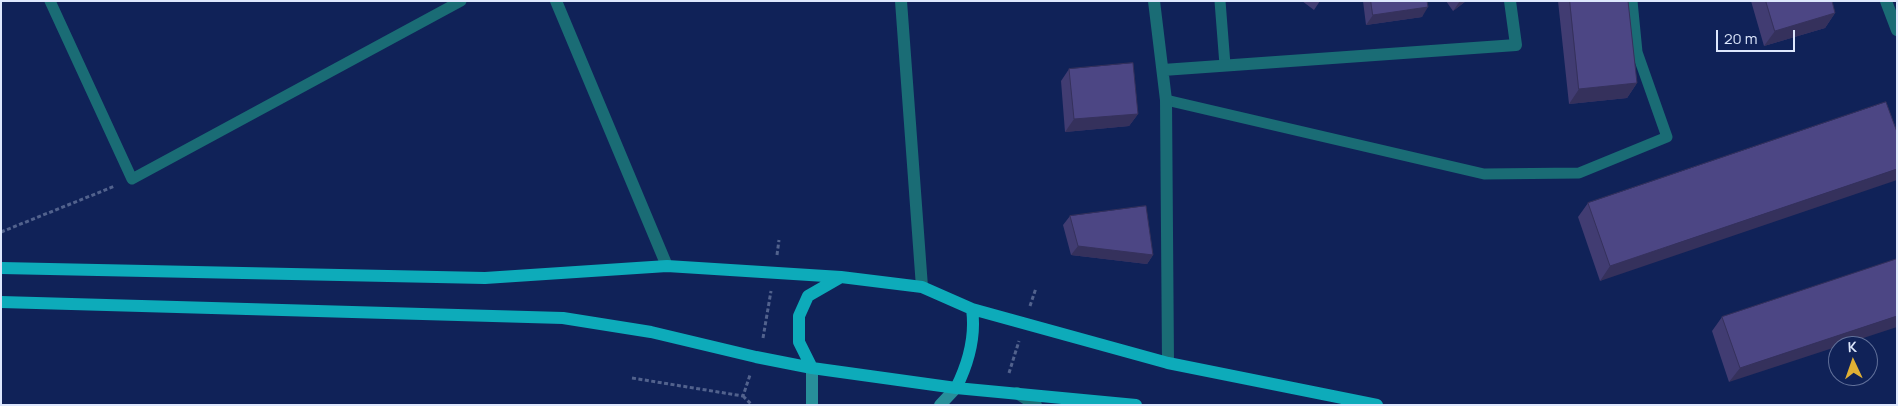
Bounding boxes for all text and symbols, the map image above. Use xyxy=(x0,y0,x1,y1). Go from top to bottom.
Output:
scale bar xyxy=(1718,20,1797,52)
text: 20 m xyxy=(1724,28,1757,49)
north arrow xyxy=(1828,336,1878,386)
text: K xyxy=(1847,337,1857,356)

